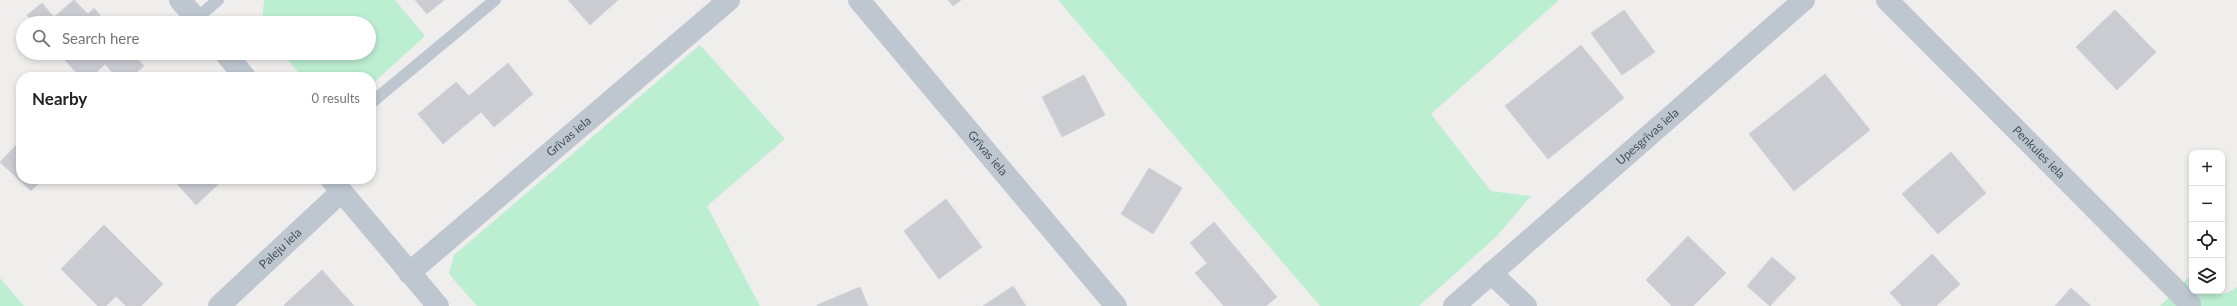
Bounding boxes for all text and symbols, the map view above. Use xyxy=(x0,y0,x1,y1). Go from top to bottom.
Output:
search box xyxy=(16,16,376,60)
icon: search xyxy=(30,27,52,49)
text: Search here xyxy=(62,29,139,47)
text: Nearby xyxy=(32,88,87,109)
text: 0 results xyxy=(312,90,360,106)
street label: Upesgrīvas iela xyxy=(1613,105,1682,168)
street label: Grīvas iela xyxy=(543,113,594,160)
street label: Penkules iela xyxy=(2010,122,2069,181)
street label: Grīvas iela xyxy=(965,127,1011,178)
map controls xyxy=(2189,150,2225,294)
button: + xyxy=(2189,150,2225,186)
button: − xyxy=(2189,186,2225,222)
button: locate xyxy=(2189,222,2225,258)
street label: Paleju iela xyxy=(256,225,304,272)
button: layers xyxy=(2189,258,2225,294)

